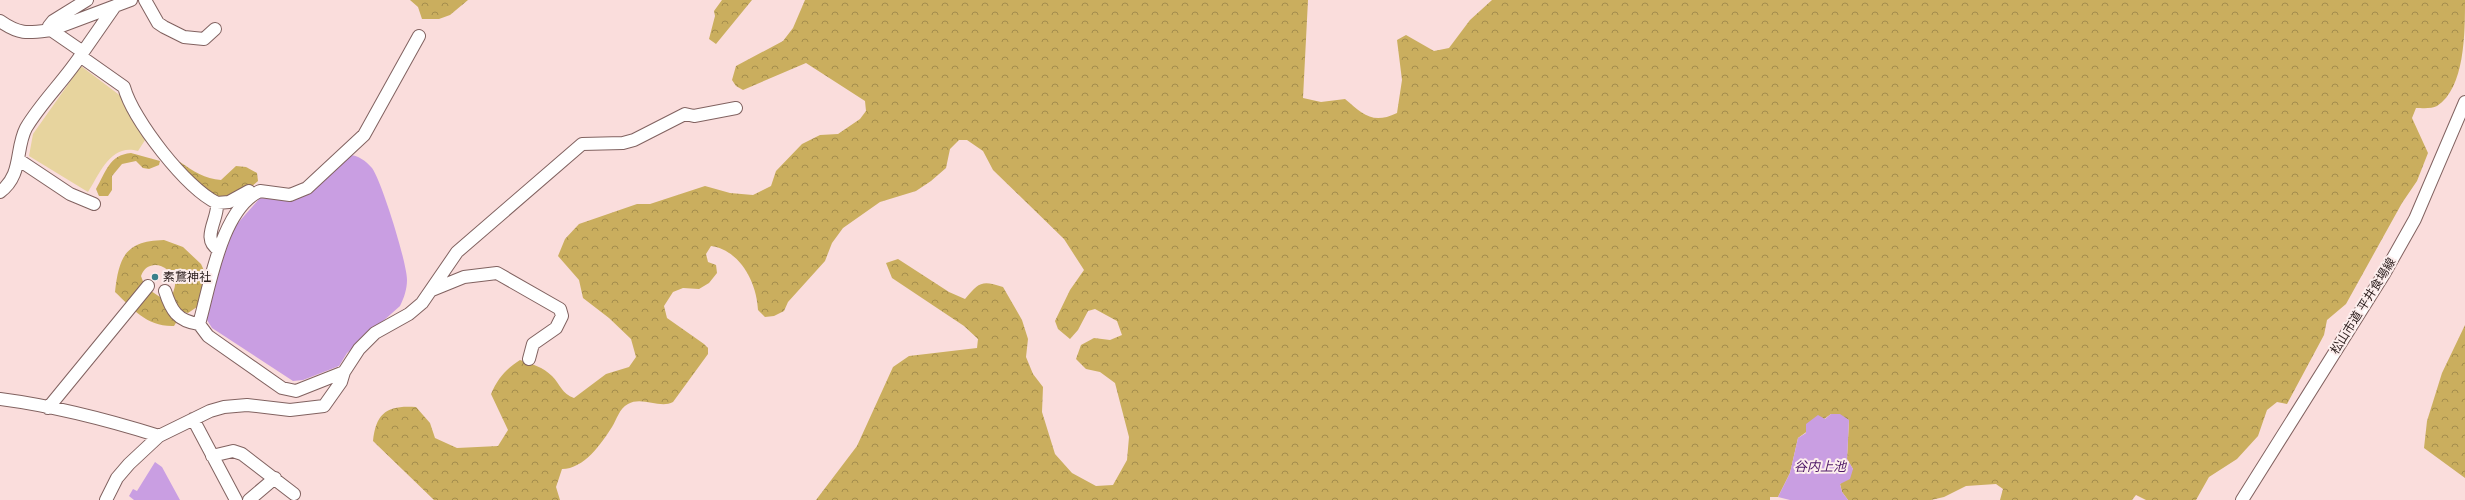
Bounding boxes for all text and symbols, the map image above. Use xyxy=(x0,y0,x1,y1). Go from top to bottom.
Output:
street label: 松山市道 平井食場線 xyxy=(2328,255,2398,357)
place label: 素鵞神社 xyxy=(163,270,211,284)
marker: 素鵞神社 xyxy=(150,272,160,282)
water label: 谷内上池 xyxy=(1794,459,1848,474)

